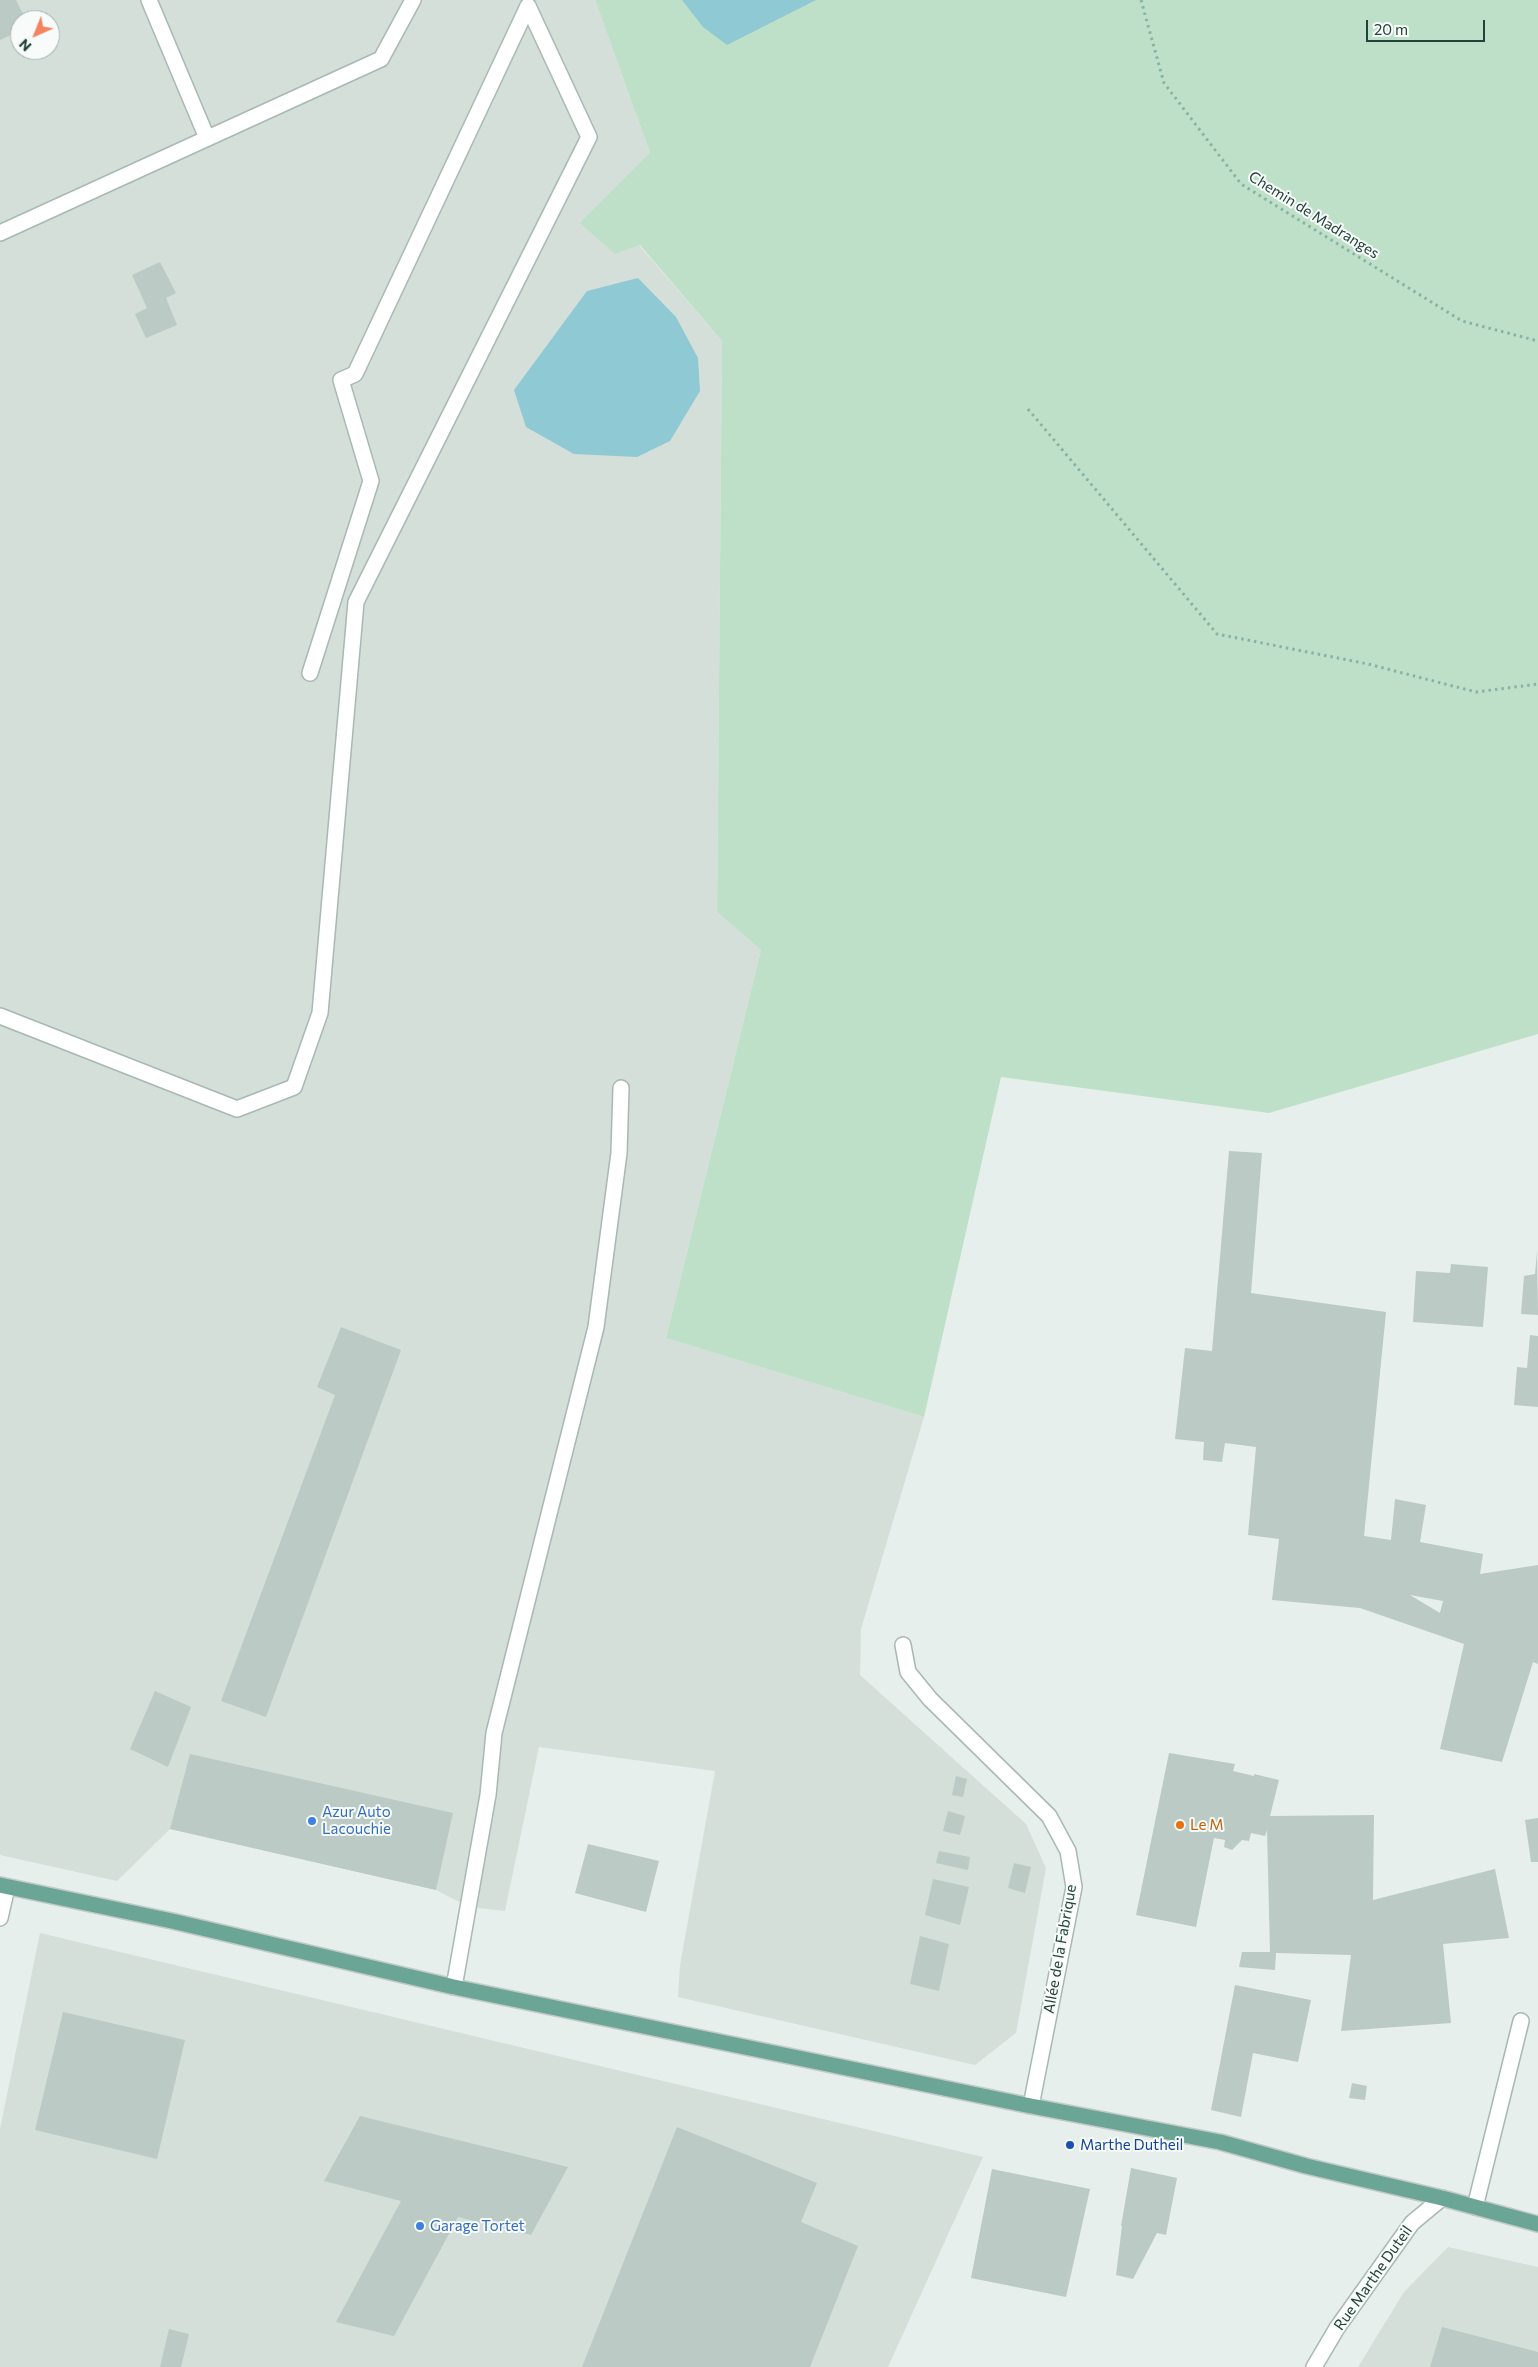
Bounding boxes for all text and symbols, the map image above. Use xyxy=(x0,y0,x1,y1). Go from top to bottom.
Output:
north arrow xyxy=(10,10,60,60)
scale bar xyxy=(1368,10,1487,42)
text: 20 m xyxy=(1374,20,1408,38)
text: N xyxy=(15,36,35,55)
street label: Chemin de Madranges xyxy=(1245,168,1383,262)
place label: Azur Auto Lacouchie xyxy=(322,1803,391,1838)
marker: Azur Auto Lacouchie xyxy=(306,1815,318,1827)
place label: Le M xyxy=(1190,1816,1224,1834)
marker: Le M xyxy=(1174,1819,1186,1831)
street label: Allée de la Fabrique xyxy=(1040,1883,1080,2015)
place label: Marthe Dutheil xyxy=(1080,2136,1183,2154)
marker: Marthe Dutheil xyxy=(1064,2139,1076,2151)
place label: Garage Tortet xyxy=(430,2217,525,2235)
marker: Garage Tortet xyxy=(414,2220,426,2232)
street label: Rue Marthe Duteil xyxy=(1330,2222,1416,2334)

